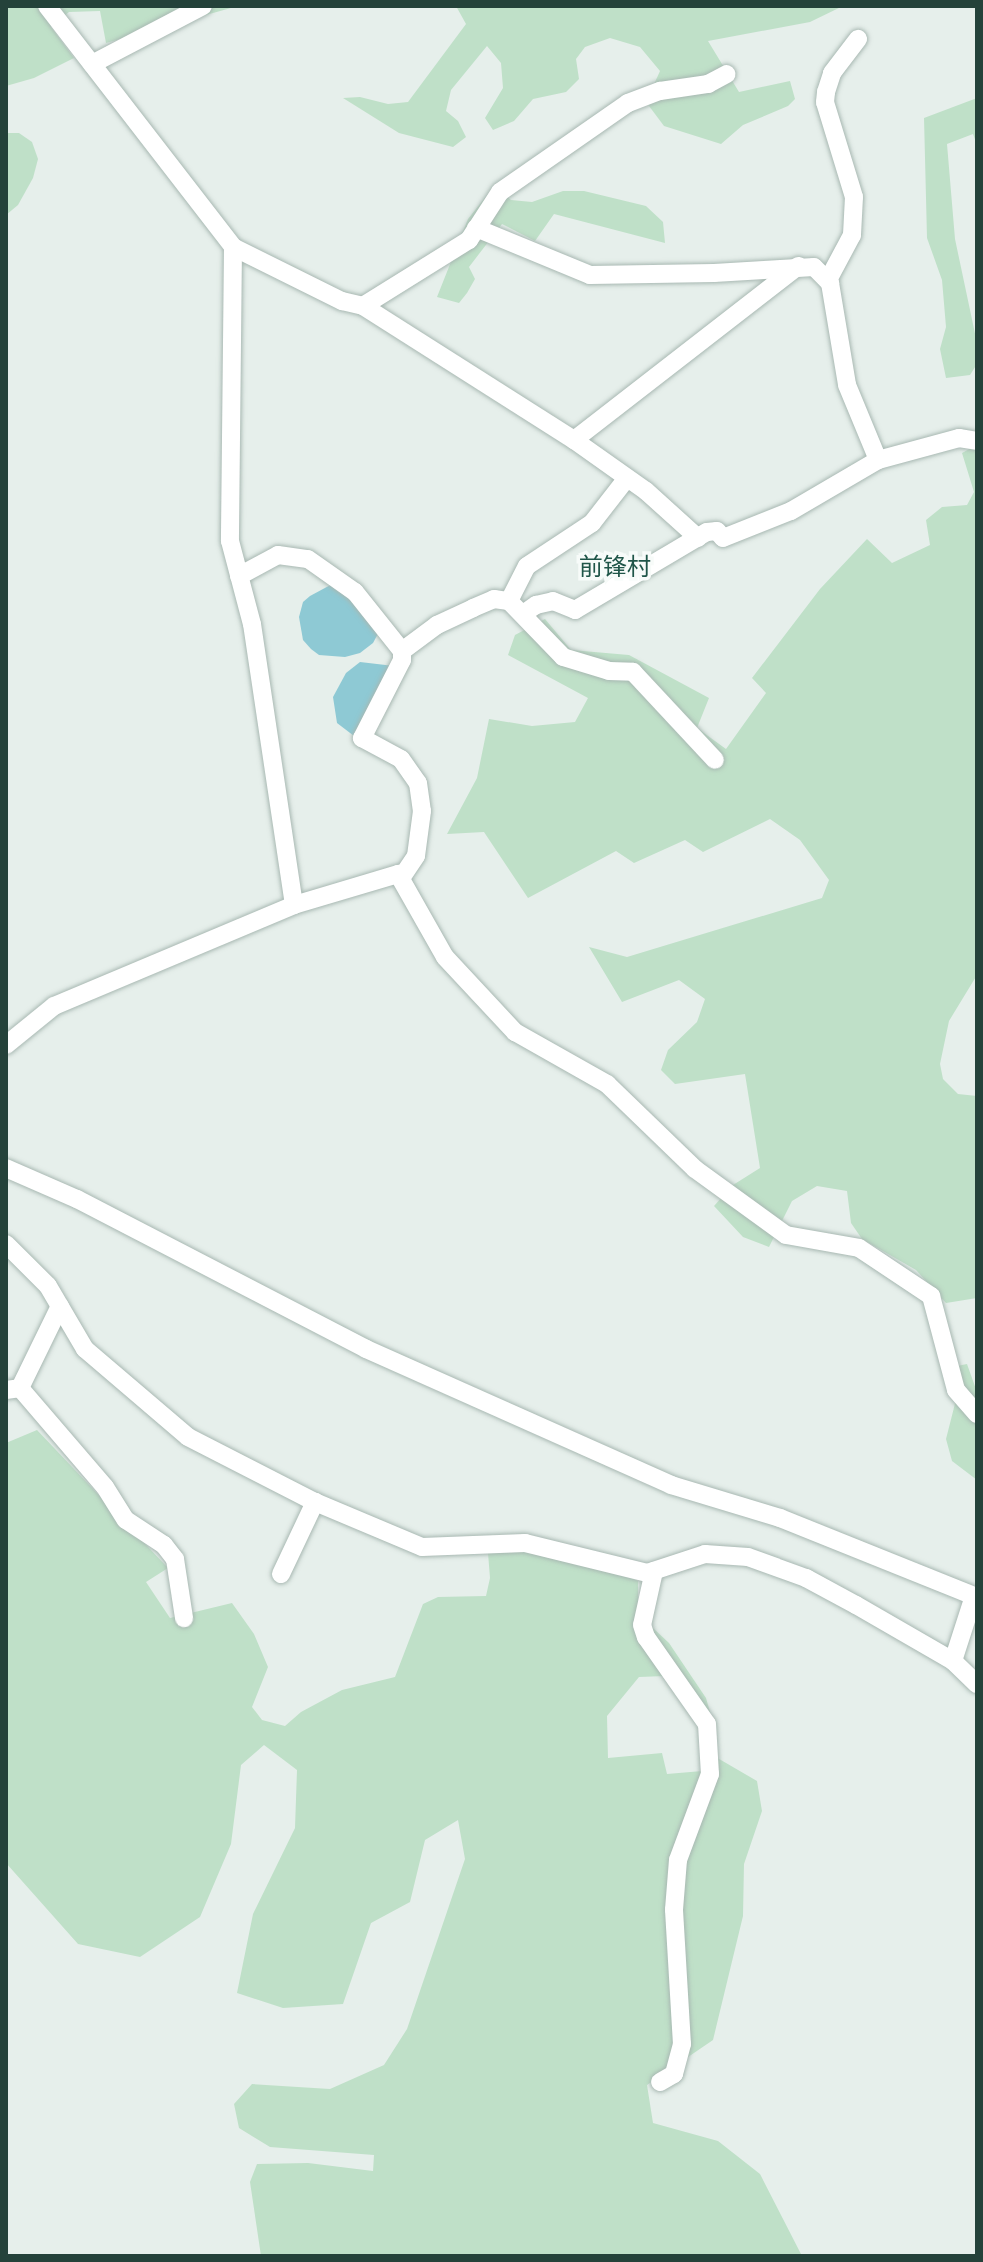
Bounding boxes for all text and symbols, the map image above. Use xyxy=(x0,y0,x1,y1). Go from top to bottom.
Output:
district label: 前锋村 xyxy=(579,553,651,581)

